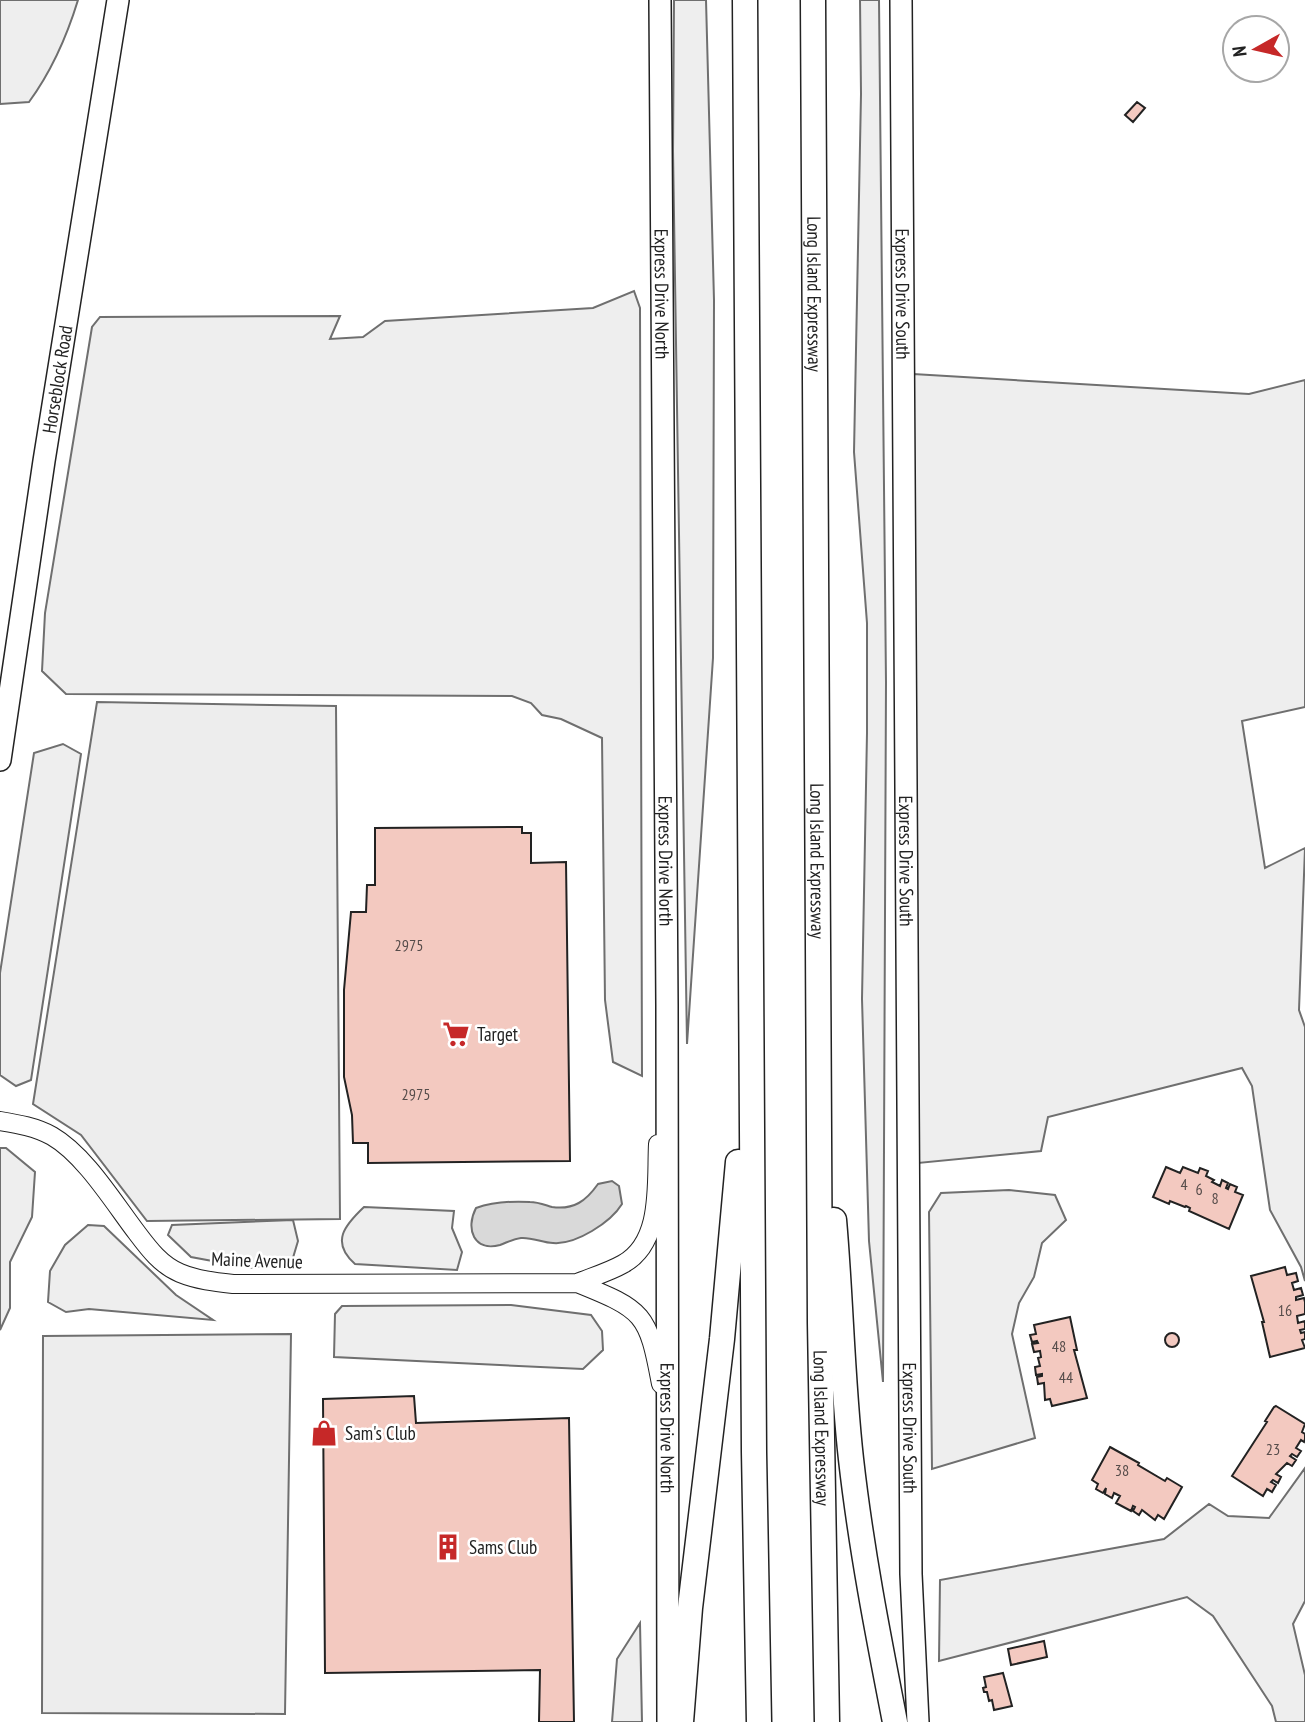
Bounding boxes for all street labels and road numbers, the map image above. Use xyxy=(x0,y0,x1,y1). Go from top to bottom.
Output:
street label: Long Island Expressway xyxy=(802,216,827,373)
street label: Express Drive South xyxy=(890,228,915,360)
street label: Express Drive North xyxy=(650,229,675,359)
street label: Horseblock Road xyxy=(37,324,78,435)
street label: Long Island Expressway xyxy=(805,783,830,940)
street label: Express Drive South xyxy=(894,795,919,927)
street label: Express Drive North xyxy=(654,796,678,926)
street label: Maine Avenue xyxy=(211,1246,303,1274)
street label: Long Island Expressway xyxy=(808,1350,835,1507)
street label: Express Drive South xyxy=(898,1362,922,1494)
street label: Express Drive North xyxy=(655,1363,680,1493)

